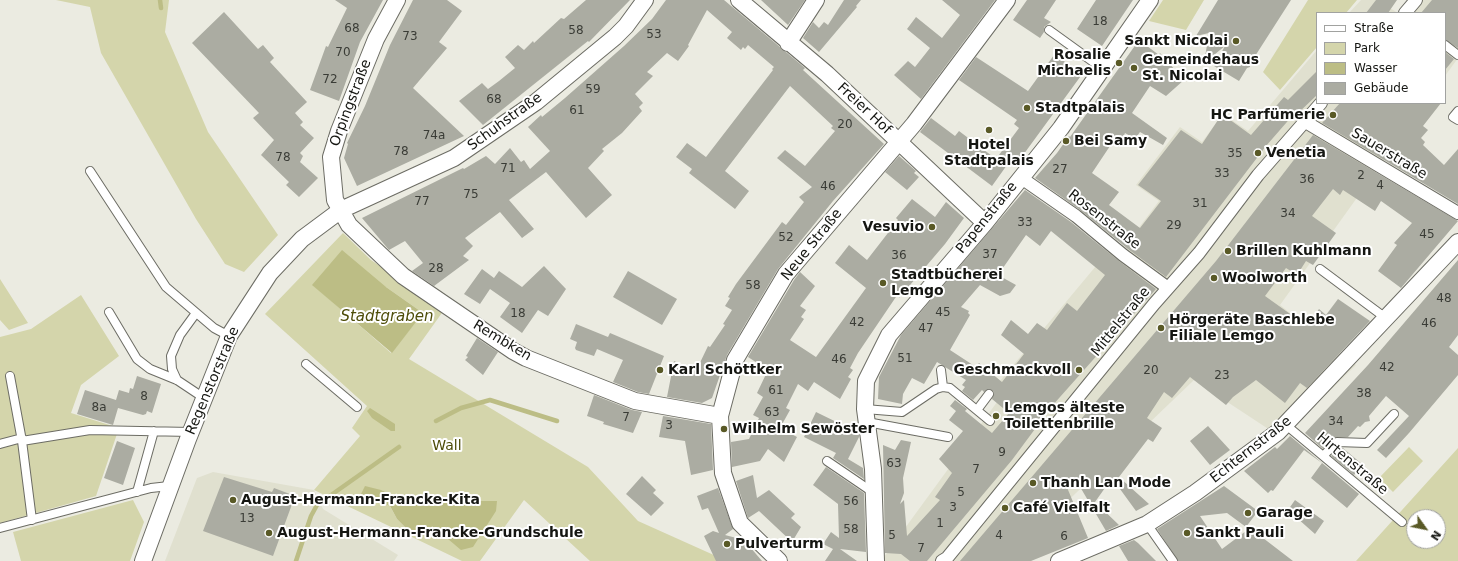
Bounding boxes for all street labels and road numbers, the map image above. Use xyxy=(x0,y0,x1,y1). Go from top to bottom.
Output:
street label: Orpingstraße xyxy=(327,57,375,149)
street label: Freier Hof xyxy=(833,80,895,138)
street label: Schuhstraße xyxy=(465,89,545,155)
street label: Sauerstraße xyxy=(1348,125,1430,183)
street label: Papenstraße xyxy=(953,179,1021,257)
street label: Rosenstraße xyxy=(1065,187,1143,253)
street label: Neue Straße xyxy=(778,206,846,284)
street label: Mittelstraße xyxy=(1088,284,1154,360)
street label: Rembken xyxy=(470,317,534,365)
street label: Regenstorstraße xyxy=(183,324,243,438)
street label: Echternstraße xyxy=(1207,413,1295,487)
street label: Hirtenstraße xyxy=(1313,429,1391,499)

